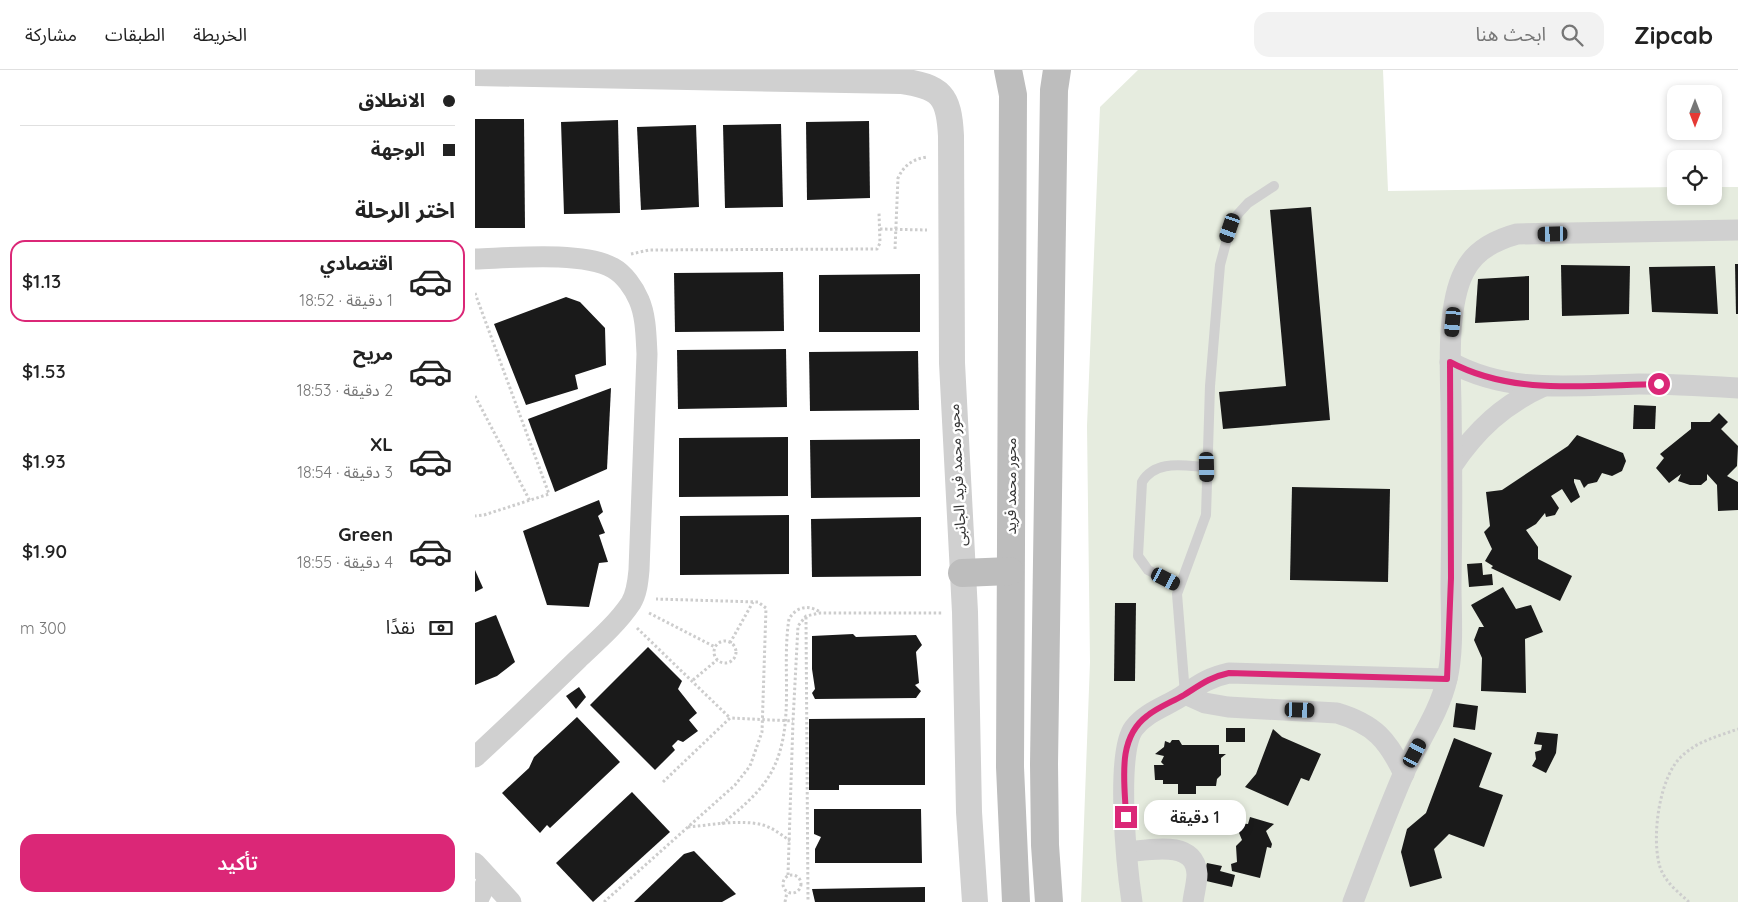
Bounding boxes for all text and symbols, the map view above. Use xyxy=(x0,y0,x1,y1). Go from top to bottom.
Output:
search box xyxy=(1254,12,1604,57)
text: Zipcab xyxy=(1634,20,1713,50)
icon: search xyxy=(1558,21,1586,49)
text: ابحث هنا xyxy=(1475,22,1546,46)
text: مشاركة xyxy=(25,23,77,46)
text: الطبقات xyxy=(105,23,165,46)
text: الخريطة xyxy=(193,23,247,46)
north arrow xyxy=(1667,85,1723,140)
map controls xyxy=(1667,85,1722,205)
text: الانطلاق xyxy=(359,88,425,112)
text: الوجهة xyxy=(371,137,425,161)
button: locate xyxy=(1667,150,1722,205)
text: اختر الرحلة xyxy=(355,196,455,224)
car xyxy=(1218,211,1241,245)
car xyxy=(1537,226,1568,242)
text: اقتصادي xyxy=(320,251,393,275)
icon: car xyxy=(408,259,453,304)
text: $1.13 xyxy=(22,269,61,293)
text: 1 دقيقة · 18:52 xyxy=(299,290,393,310)
car xyxy=(1444,306,1461,338)
text: مريح xyxy=(353,341,393,365)
icon: car xyxy=(408,349,453,394)
text: $1.53 xyxy=(22,359,66,383)
route start xyxy=(1648,373,1670,395)
text: 2 دقيقة · 18:53 xyxy=(297,380,393,400)
street label: محور محمد فريد الجانبى xyxy=(944,403,970,547)
text: XL xyxy=(370,432,393,456)
street label: محور محمد فريد xyxy=(1001,438,1020,534)
icon: car xyxy=(408,439,453,484)
text: $1.93 xyxy=(22,449,66,473)
car xyxy=(1199,452,1214,482)
text: 3 دقيقة · 18:54 xyxy=(297,462,393,482)
text: Green xyxy=(338,522,393,546)
icon: car xyxy=(408,529,453,574)
text: $1.90 xyxy=(22,539,67,563)
text: 4 دقيقة · 18:55 xyxy=(297,552,393,572)
car xyxy=(1149,566,1182,592)
icon: cash xyxy=(427,614,455,642)
text: نقدًا xyxy=(386,615,415,639)
text: 300 m xyxy=(20,618,66,638)
car xyxy=(1284,702,1315,718)
car xyxy=(1401,736,1428,770)
callout: 1 دقيقة xyxy=(1143,800,1246,834)
route end xyxy=(1115,806,1137,828)
text: 1 دقيقة xyxy=(1170,807,1220,827)
button: تأكيد xyxy=(20,834,455,892)

